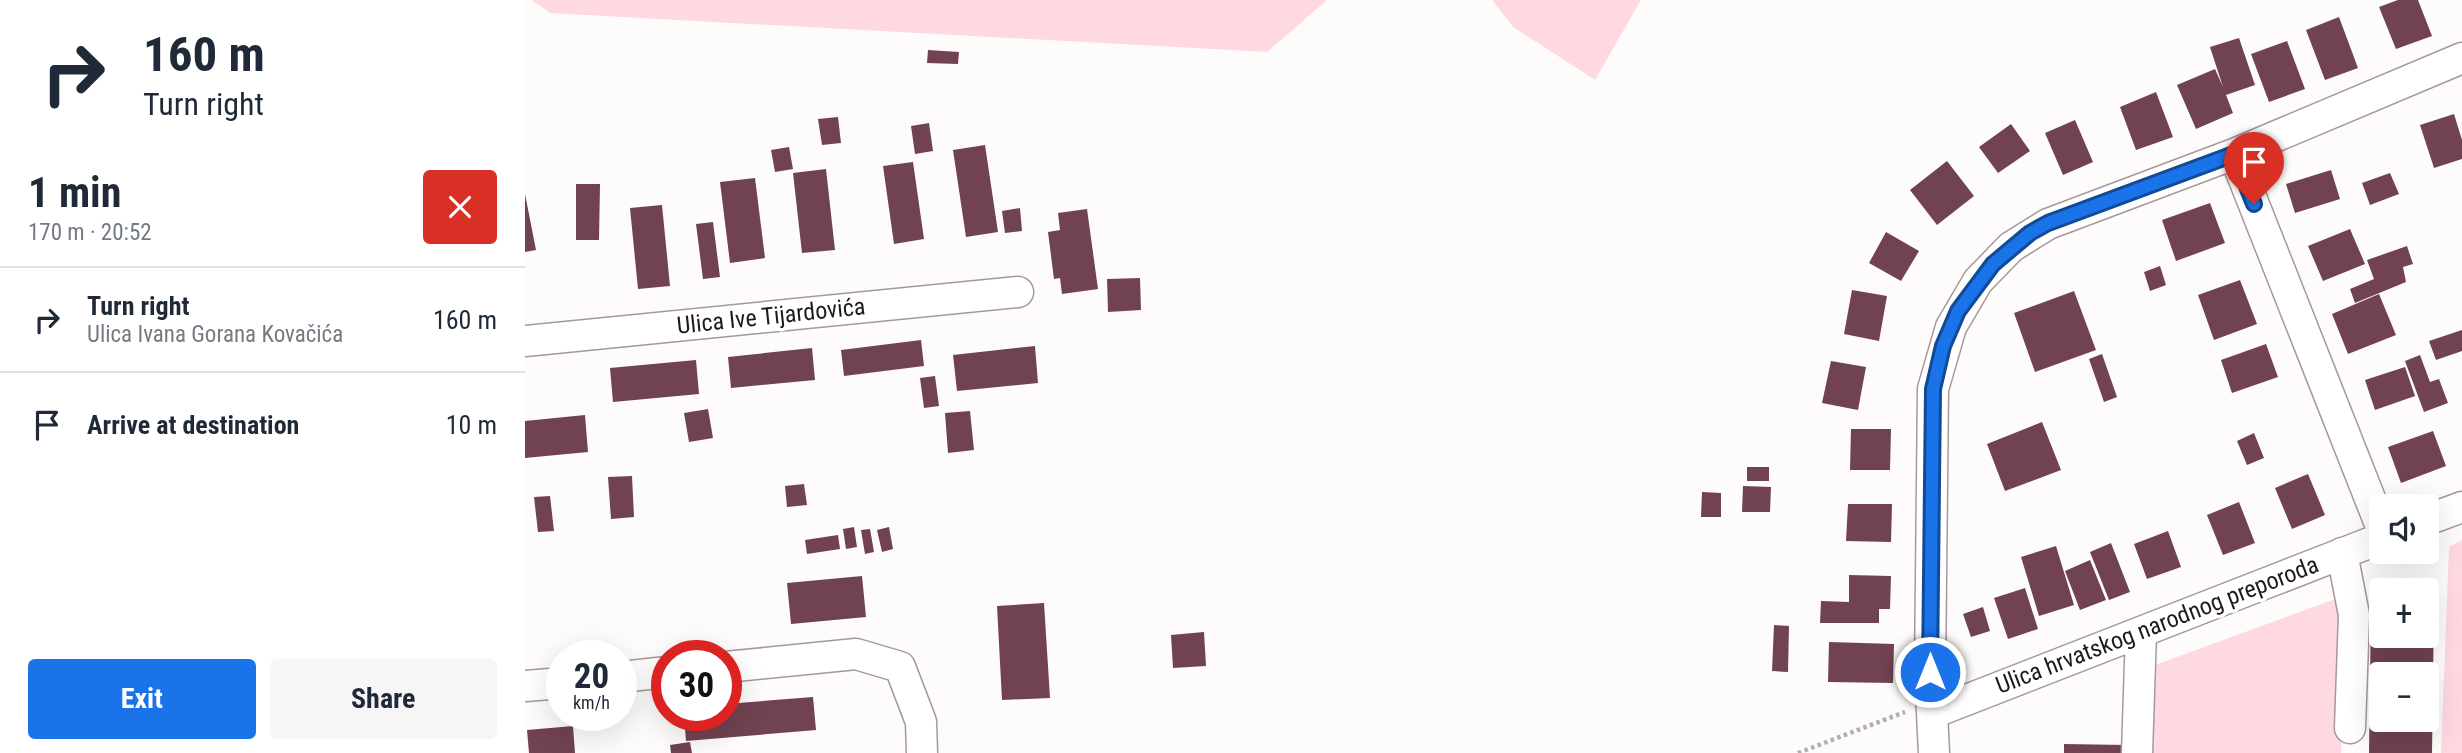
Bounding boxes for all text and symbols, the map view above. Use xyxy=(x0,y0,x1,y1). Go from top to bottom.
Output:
text: 160 m xyxy=(143,26,265,83)
icon: right xyxy=(28,28,119,119)
text: Turn right xyxy=(143,85,264,123)
pin xyxy=(2224,132,2284,204)
icon: arrive xyxy=(2235,143,2273,181)
text: 1 min xyxy=(28,168,121,217)
button: close xyxy=(423,170,497,244)
text: 170 m · 20:52 xyxy=(28,219,152,246)
text: Turn right xyxy=(87,291,189,321)
street label: Ulica Ive Tijardovića xyxy=(676,292,866,340)
icon: right xyxy=(28,301,66,339)
text: 160 m xyxy=(433,305,497,335)
text: Ulica Ivana Gorana Kovačića xyxy=(87,321,343,348)
icon: arrive xyxy=(28,406,66,444)
text: Arrive at destination xyxy=(87,410,299,440)
text: 10 m xyxy=(446,410,497,440)
map controls xyxy=(2369,494,2439,732)
button: sound xyxy=(2369,494,2439,564)
street label: Ulica hrvatskog narodnog preporoda xyxy=(1992,550,2322,700)
button: + xyxy=(2369,578,2439,648)
position arrow xyxy=(1893,635,1967,709)
speed limit sign: 30 xyxy=(651,640,742,731)
text: 20 xyxy=(574,656,609,697)
button: Exit xyxy=(28,659,256,739)
button: Share xyxy=(270,659,497,739)
button: − xyxy=(2369,662,2439,732)
text: km/h xyxy=(573,692,610,713)

